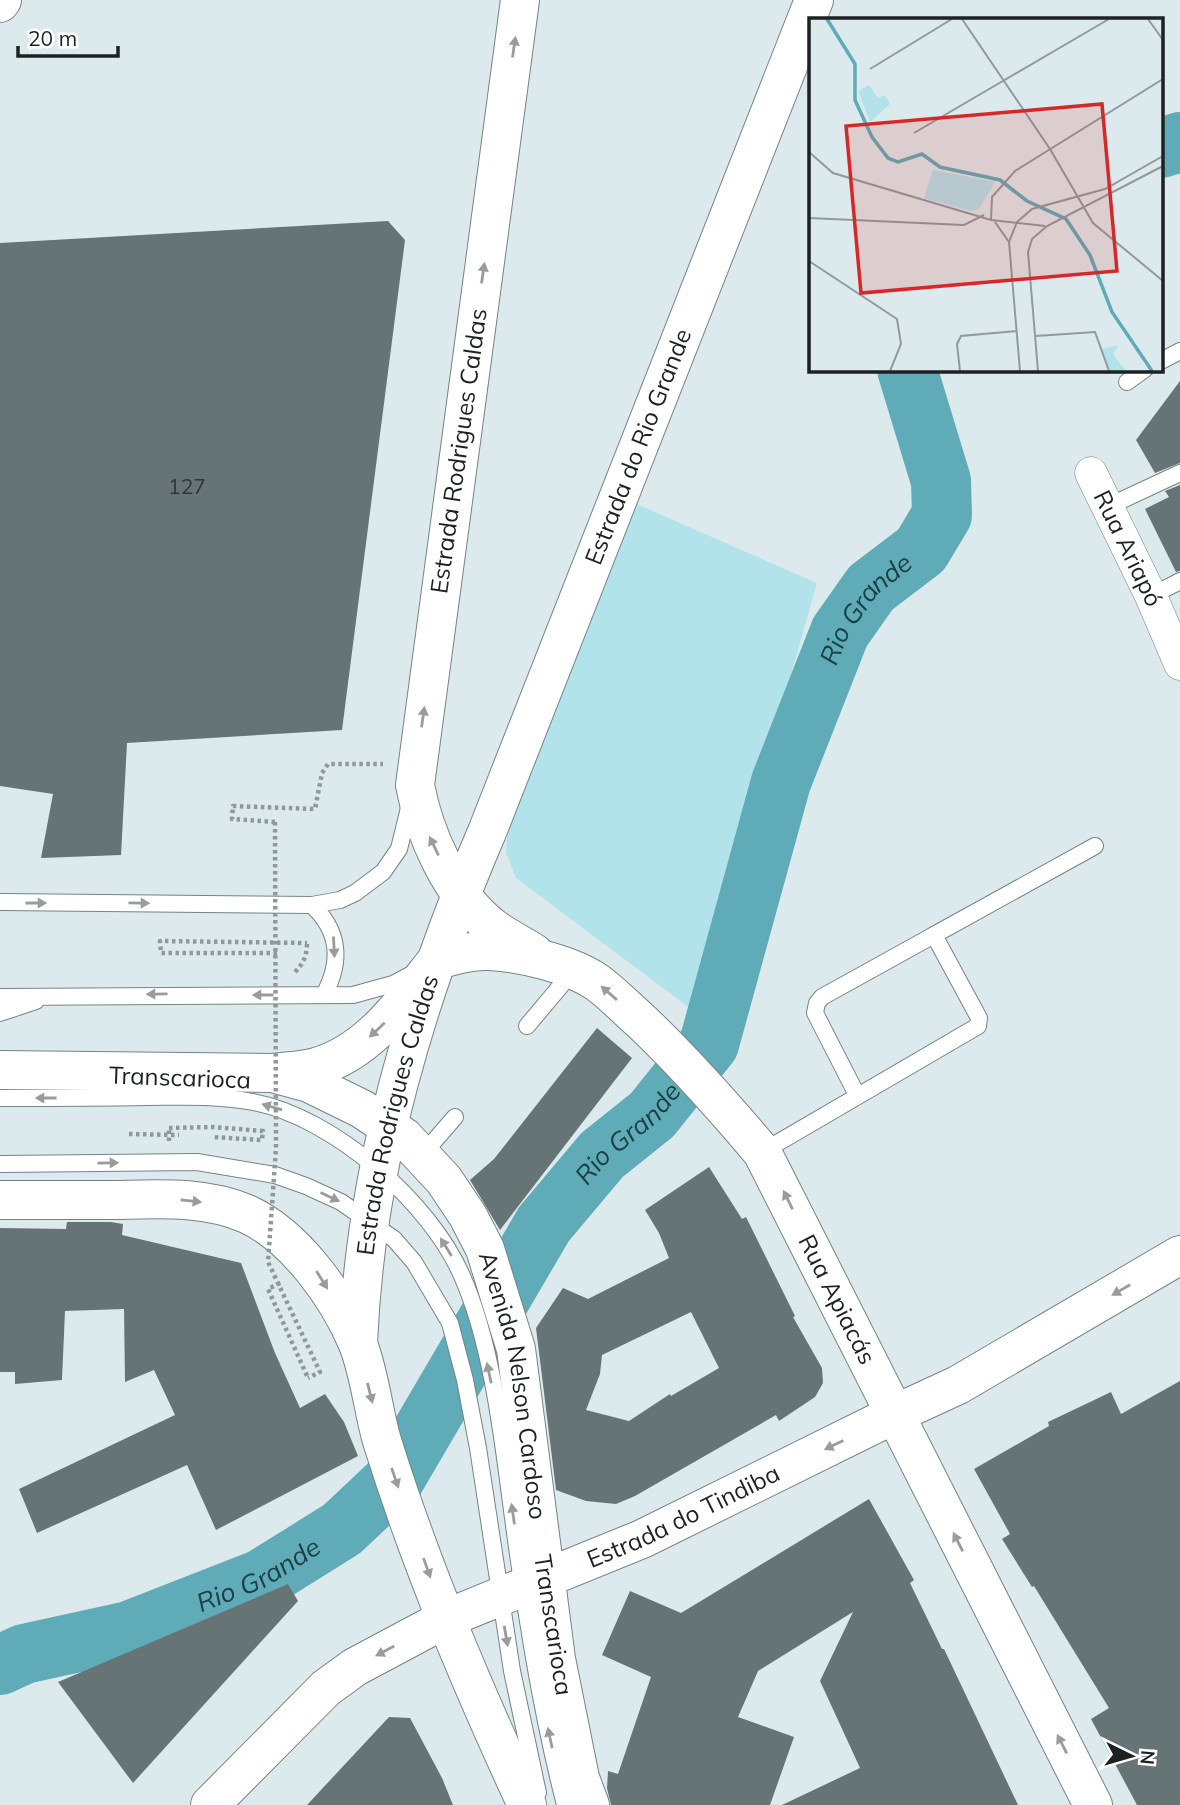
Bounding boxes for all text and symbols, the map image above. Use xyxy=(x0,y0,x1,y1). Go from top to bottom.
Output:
scale bar xyxy=(18,14,117,58)
inset map xyxy=(809,18,1162,371)
text: 20 m xyxy=(28,25,77,51)
one-way arrow xyxy=(509,36,520,58)
one-way arrow xyxy=(478,262,489,284)
street label: Estrada Rodrigues Caldas xyxy=(423,306,493,595)
street label: Estrada do Rio Grande xyxy=(578,324,697,569)
house number: 127 xyxy=(168,473,206,499)
street label: Rua Ariapó xyxy=(1088,485,1170,611)
water label: Rio Grande xyxy=(812,546,918,669)
one-way arrow xyxy=(418,706,429,728)
one-way arrow xyxy=(428,836,439,856)
one-way arrow xyxy=(25,897,47,908)
one-way arrow xyxy=(129,898,151,909)
one-way arrow xyxy=(329,936,340,958)
street label: Estrada Rodrigues Caldas xyxy=(349,971,445,1257)
one-way arrow xyxy=(600,985,618,1000)
one-way arrow xyxy=(145,989,167,1000)
one-way arrow xyxy=(252,989,274,1000)
one-way arrow xyxy=(369,1021,386,1037)
street label: Transcarioca xyxy=(108,1060,252,1094)
water label: Rio Grande xyxy=(567,1075,688,1191)
one-way arrow xyxy=(35,1092,57,1104)
one-way arrow xyxy=(261,1101,283,1112)
one-way arrow xyxy=(97,1157,119,1169)
one-way arrow xyxy=(782,1190,794,1210)
one-way arrow xyxy=(320,1191,340,1203)
one-way arrow xyxy=(180,1195,202,1206)
street label: Rua Apiacás xyxy=(792,1229,883,1369)
one-way arrow xyxy=(439,1238,452,1257)
street label: Avenida Nelson Cardoso xyxy=(473,1248,554,1521)
one-way arrow xyxy=(316,1271,329,1290)
one-way arrow xyxy=(1111,1284,1131,1296)
one-way arrow xyxy=(484,1362,495,1384)
one-way arrow xyxy=(365,1382,376,1404)
one-way arrow xyxy=(824,1439,844,1450)
street label: Estrada do Tindiba xyxy=(582,1457,784,1574)
one-way arrow xyxy=(390,1468,401,1489)
one-way arrow xyxy=(507,1503,518,1525)
water label: Rio Grande xyxy=(191,1530,326,1619)
one-way arrow xyxy=(952,1532,963,1552)
street label: Transcarioca xyxy=(528,1552,580,1697)
one-way arrow xyxy=(422,1557,433,1578)
one-way arrow xyxy=(501,1625,512,1647)
one-way arrow xyxy=(375,1645,395,1657)
north arrow xyxy=(1096,1721,1166,1791)
one-way arrow xyxy=(545,1727,556,1749)
one-way arrow xyxy=(1056,1734,1067,1754)
text: N xyxy=(1135,1749,1161,1766)

